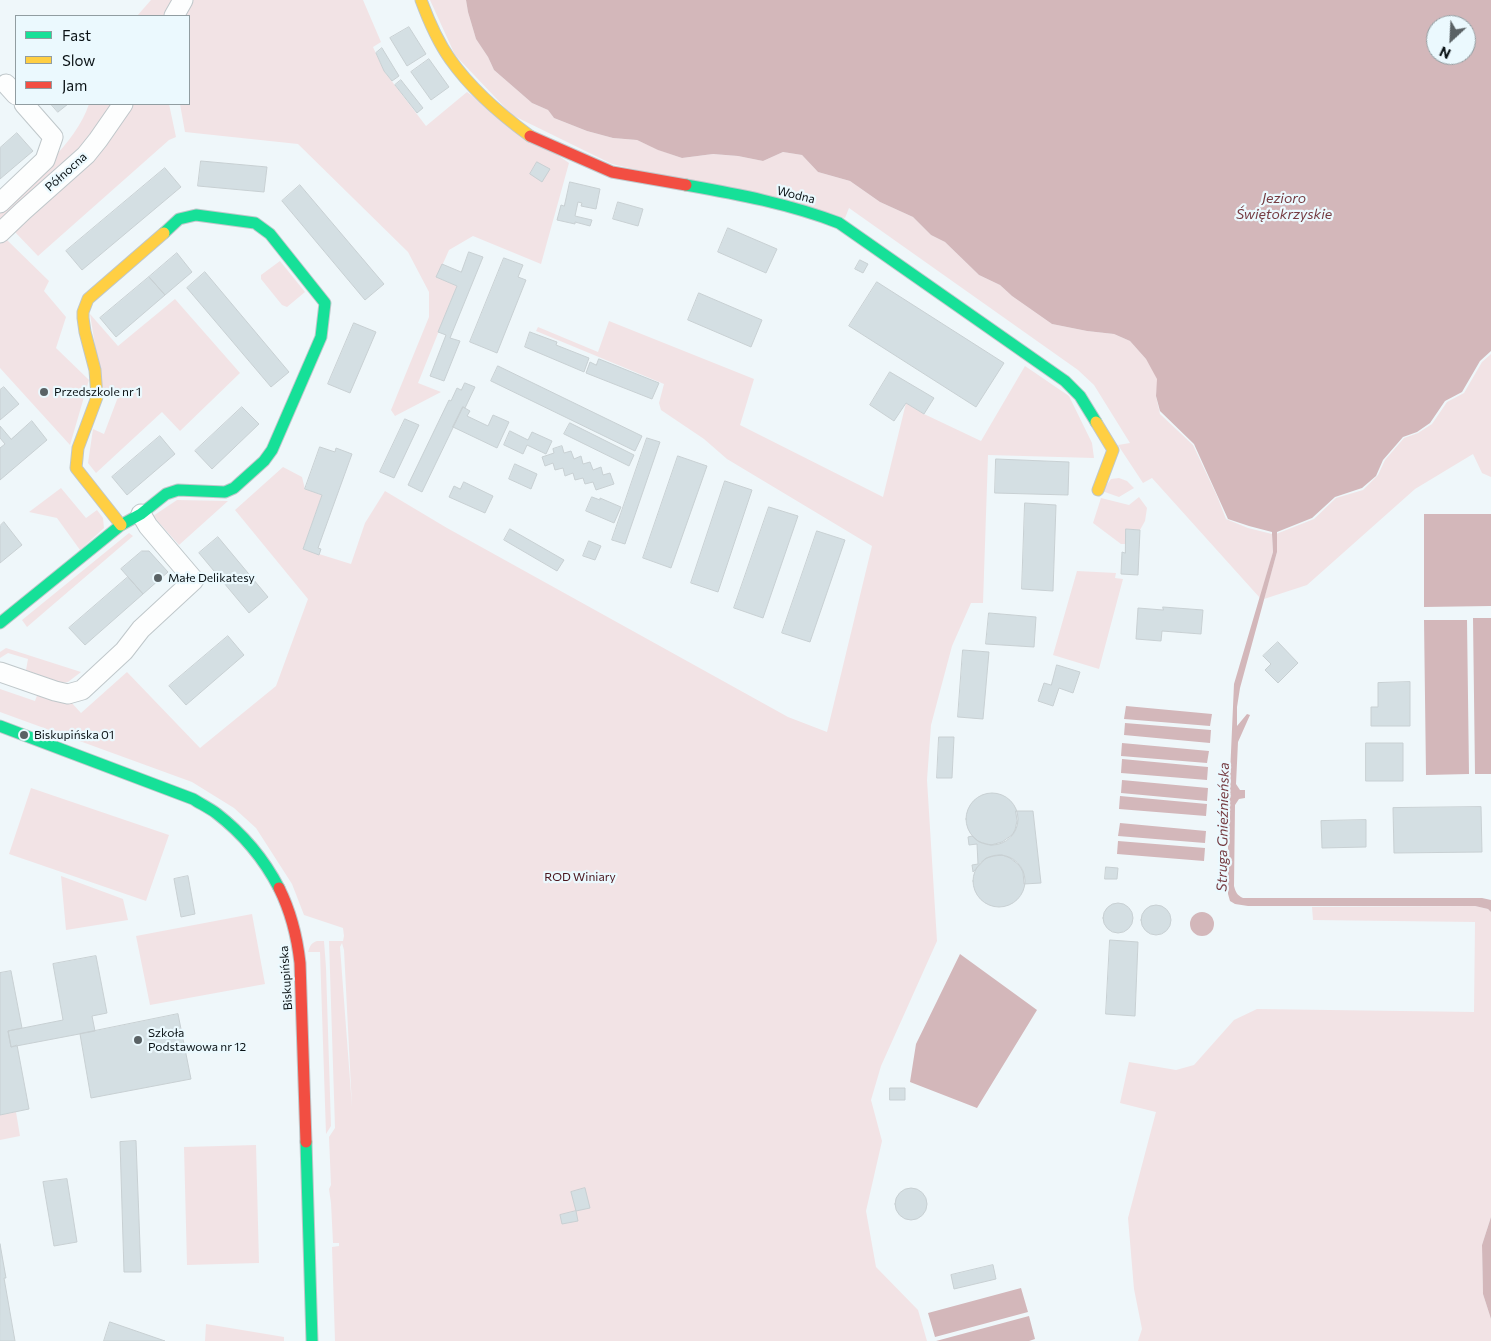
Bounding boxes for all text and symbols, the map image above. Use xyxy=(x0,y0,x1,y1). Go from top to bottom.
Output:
legend xyxy=(15,15,190,105)
north arrow xyxy=(1426,15,1476,65)
text: Fast xyxy=(62,26,91,44)
text: N xyxy=(1437,43,1453,63)
text: Slow xyxy=(62,51,95,69)
text: Jam xyxy=(62,76,87,94)
street label: Północna xyxy=(42,150,90,194)
street label: Wodna xyxy=(776,183,816,207)
water label: Jezioro Świętokrzyskie xyxy=(1236,190,1332,222)
place label: Przedszkole nr 1 xyxy=(54,385,141,399)
marker: Przedszkole nr 1 xyxy=(38,386,50,398)
place label: Małe Delikatesy xyxy=(168,571,255,585)
marker: Małe Delikatesy xyxy=(152,572,164,584)
place label: Biskupińska 01 xyxy=(34,728,114,742)
marker: Biskupińska 01 xyxy=(18,729,30,741)
water label: Struga Gnieźnieńska xyxy=(1213,762,1233,892)
park label: ROD Winiary xyxy=(544,870,616,884)
street label: Biskupińska xyxy=(277,945,295,1011)
place label: Szkoła Podstawowa nr 12 xyxy=(148,1026,246,1054)
marker: Szkoła Podstawowa nr 12 xyxy=(132,1034,144,1046)

